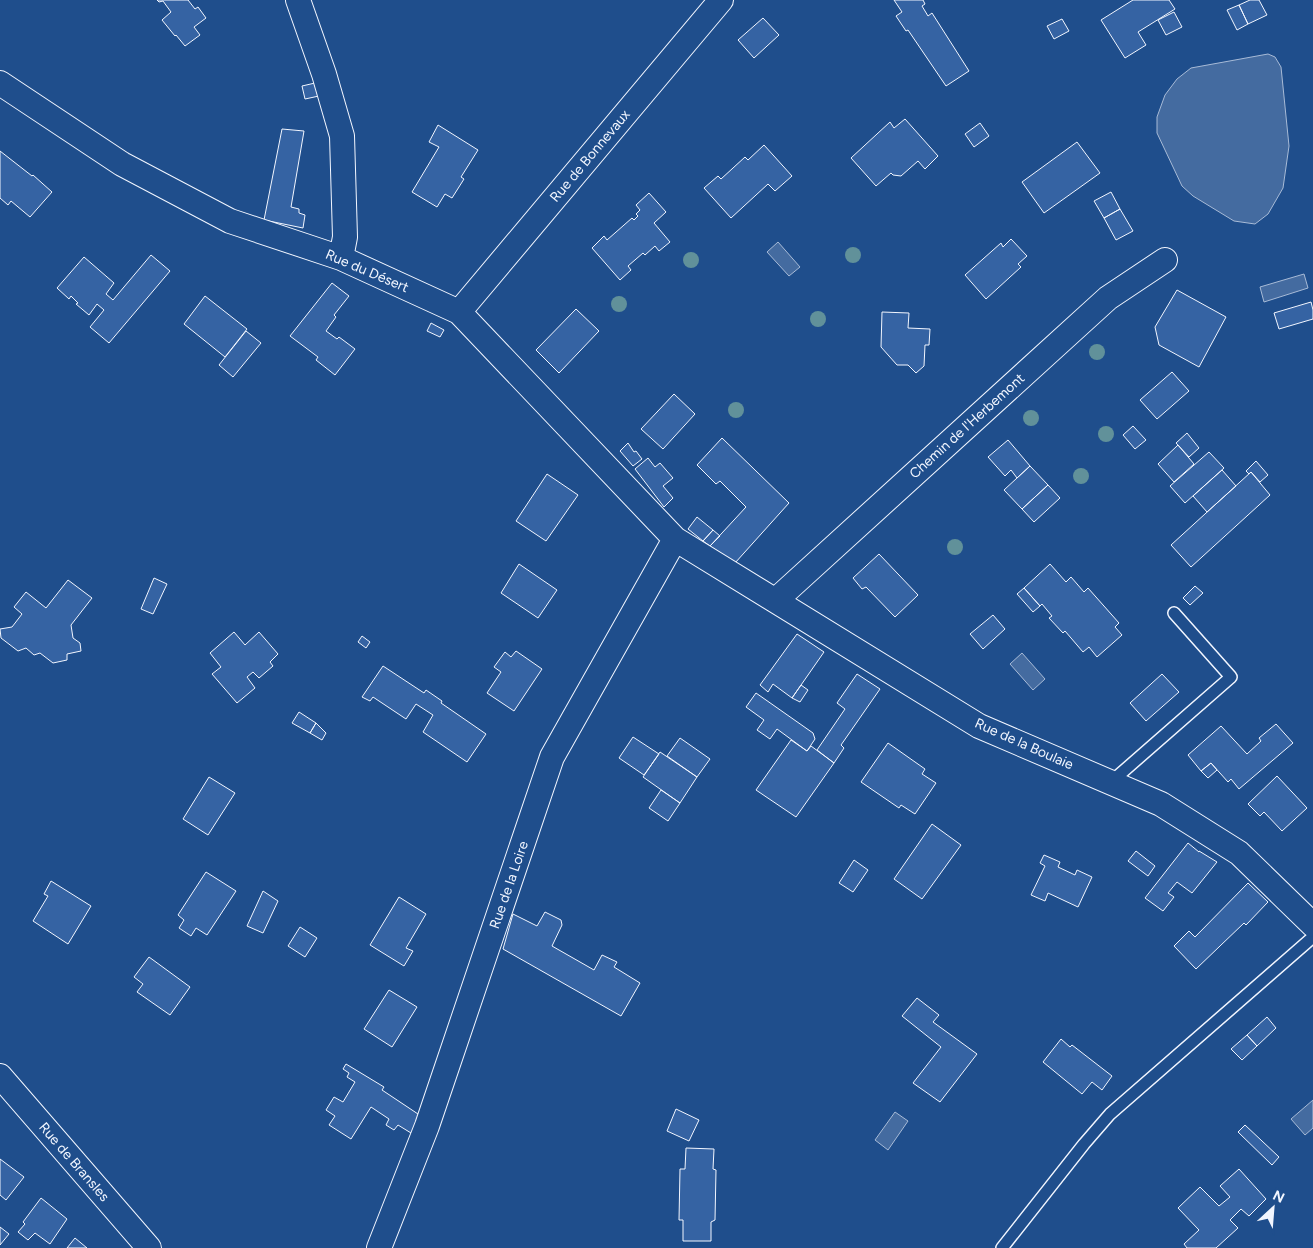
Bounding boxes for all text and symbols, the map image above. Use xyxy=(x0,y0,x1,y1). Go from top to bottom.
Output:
street label: Rue de Bonnevaux xyxy=(546,106,634,206)
street label: Rue du Désert xyxy=(323,246,411,296)
street label: Chemin de l'Herbemont xyxy=(906,370,1028,482)
street label: Rue de la Boulaie xyxy=(972,715,1076,774)
street label: Rue de la Loire xyxy=(486,839,532,931)
street label: Rue de Bransles xyxy=(35,1119,113,1205)
north arrow xyxy=(1248,1183,1298,1233)
text: N xyxy=(1270,1187,1287,1207)

